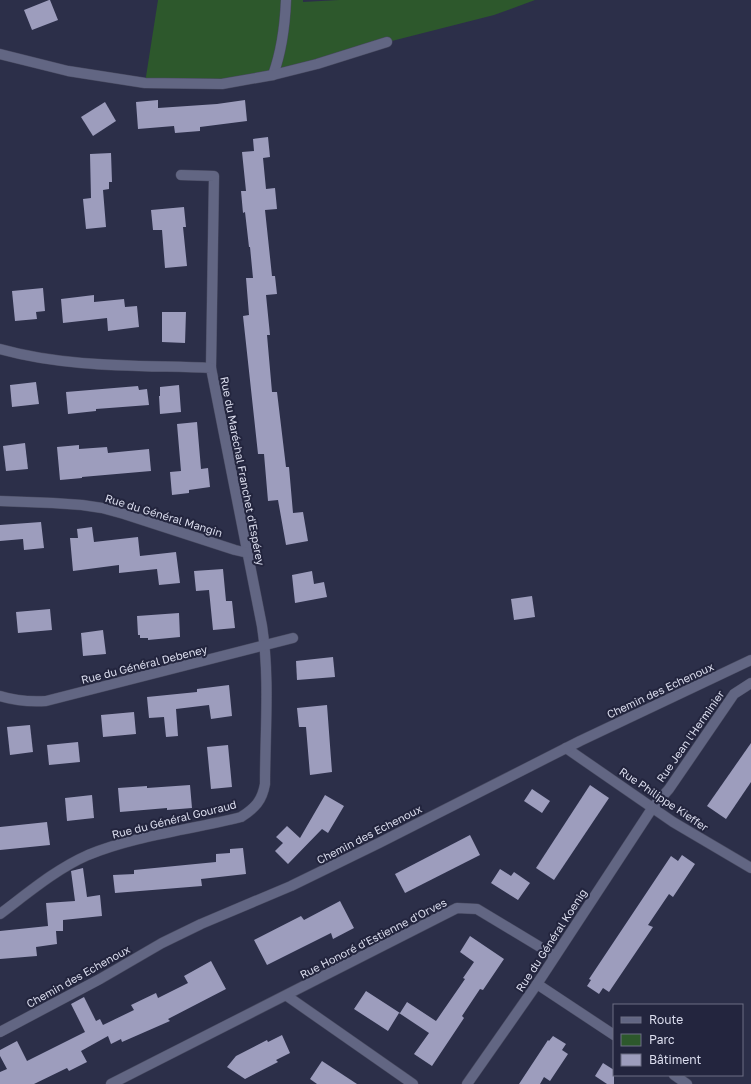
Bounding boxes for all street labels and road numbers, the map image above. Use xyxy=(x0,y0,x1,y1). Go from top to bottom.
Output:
street label: Rue du Maréchal Franchet d'Espérey xyxy=(218,375,268,567)
street label: Rue du Général Mangin xyxy=(104,491,224,539)
street label: Rue du Général Debeney xyxy=(80,642,208,686)
street label: Chemin des Echenoux xyxy=(605,660,715,720)
street label: Rue Jean l'Herminier xyxy=(653,687,727,784)
street label: Rue Philippe Kieffer xyxy=(617,764,712,834)
street label: Rue du Général Gouraud xyxy=(110,797,238,841)
street label: Chemin des Echenoux xyxy=(314,802,424,866)
street label: Rue du Général Koenig xyxy=(513,886,589,994)
street label: Rue Honoré d'Estienne d'Orves xyxy=(297,895,449,981)
street label: Chemin des Echenoux xyxy=(24,942,132,1010)

